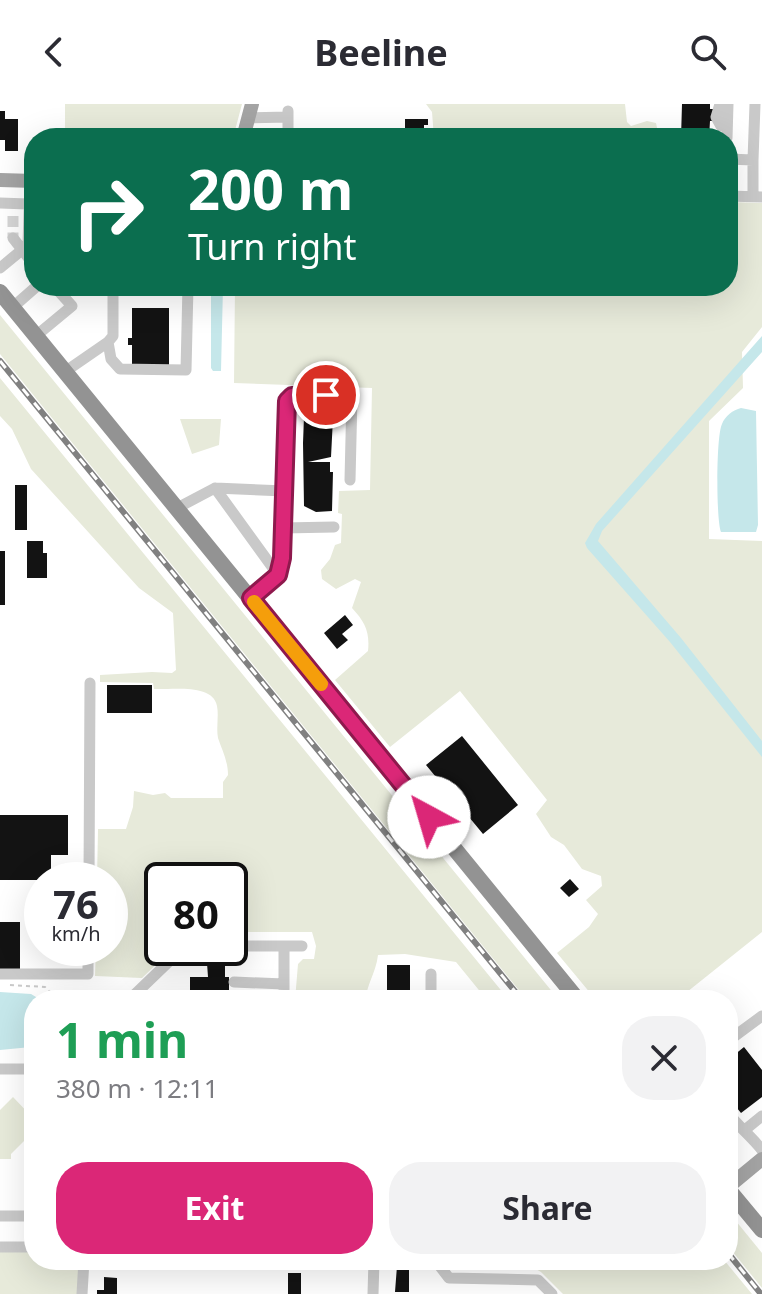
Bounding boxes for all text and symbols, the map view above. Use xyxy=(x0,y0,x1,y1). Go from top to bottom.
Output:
text: Beeline xyxy=(314,28,448,77)
icon: back xyxy=(32,30,76,74)
icon: search xyxy=(686,30,730,74)
text: 200 m xyxy=(188,150,353,226)
icon: right xyxy=(56,160,160,264)
text: Turn right xyxy=(188,222,356,271)
pin xyxy=(292,361,360,429)
icon: arrive xyxy=(304,373,348,417)
position arrow xyxy=(387,775,471,859)
speed limit sign: 80 xyxy=(144,862,248,966)
text: 76 xyxy=(53,876,99,931)
text: km/h xyxy=(51,920,101,947)
text: 1 min xyxy=(56,1007,188,1072)
button: close xyxy=(622,1016,706,1100)
text: 380 m · 12:11 xyxy=(56,1070,219,1106)
button: Exit xyxy=(56,1162,373,1254)
button: Share xyxy=(389,1162,706,1254)

